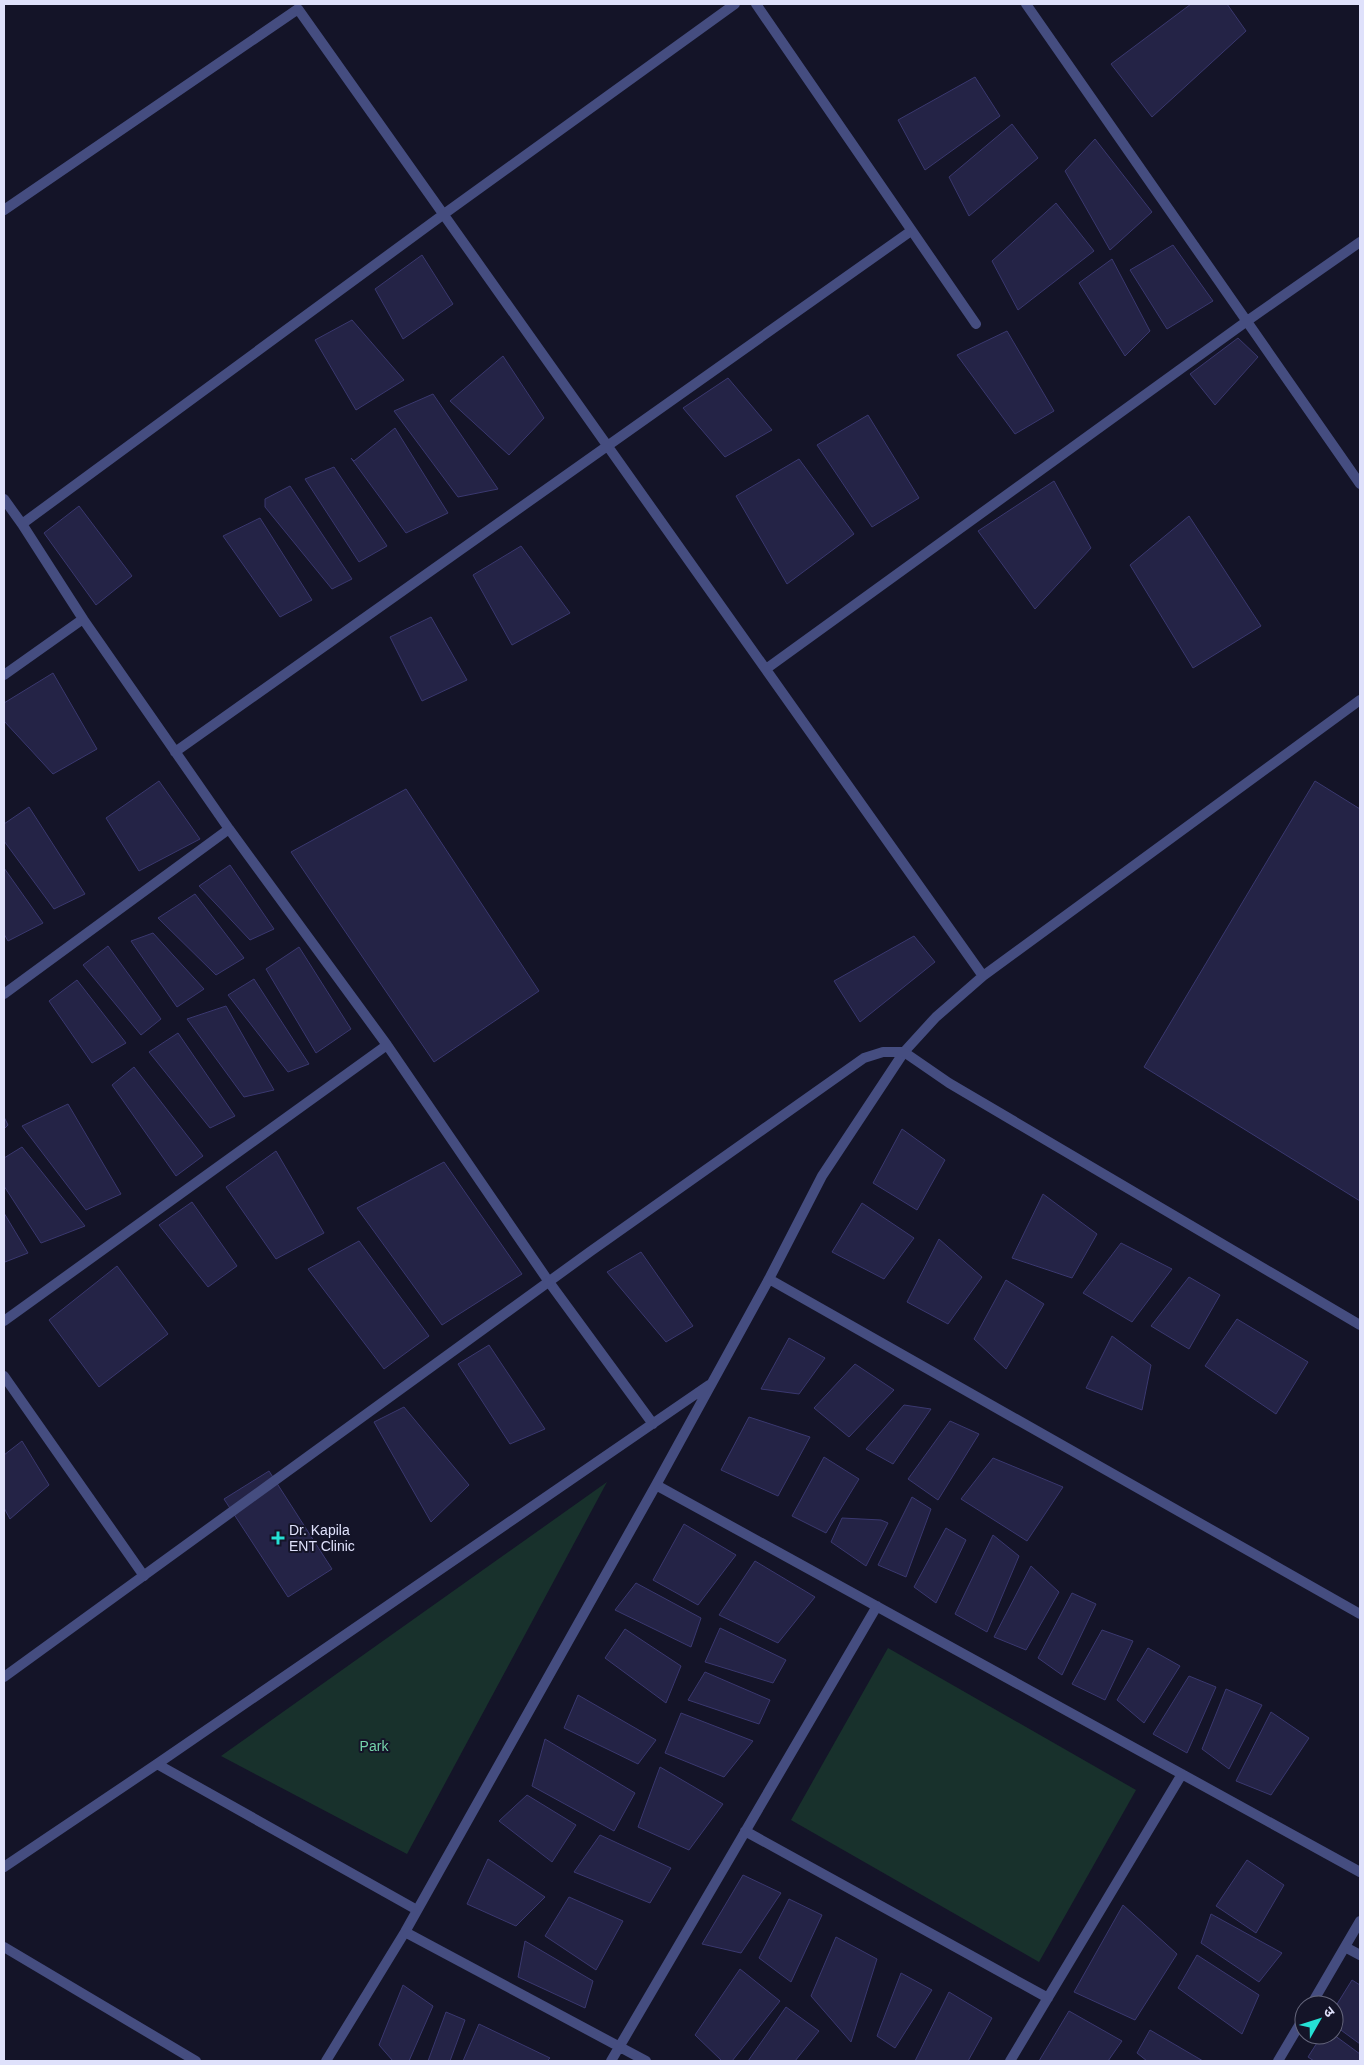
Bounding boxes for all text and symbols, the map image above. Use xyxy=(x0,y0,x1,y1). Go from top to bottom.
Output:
place label: Dr. Kapila ENT Clinic xyxy=(289,1522,355,1554)
marker: Dr. Kapila ENT Clinic xyxy=(271,1531,285,1545)
park label: Park xyxy=(360,1738,389,1754)
north arrow xyxy=(1294,1995,1344,2045)
text: उ xyxy=(1320,2004,1338,2021)

